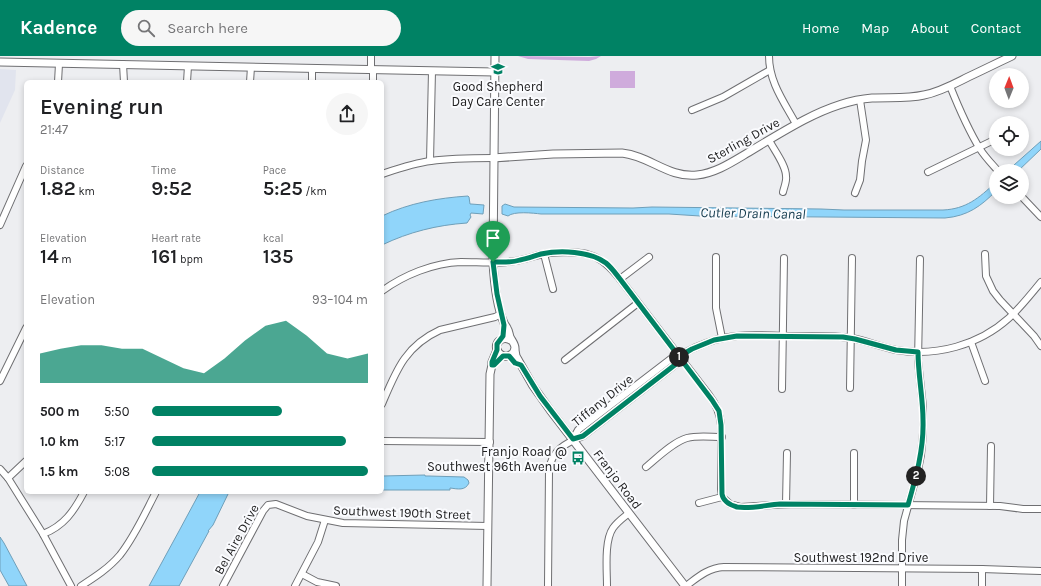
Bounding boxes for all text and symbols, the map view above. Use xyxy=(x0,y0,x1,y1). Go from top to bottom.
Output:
search box xyxy=(121,10,401,46)
text: Kadence xyxy=(20,17,97,39)
icon: search xyxy=(135,17,157,39)
text: Search here xyxy=(167,19,248,37)
text: Home xyxy=(802,20,839,37)
text: Map xyxy=(861,20,889,37)
text: About xyxy=(911,20,949,37)
text: Contact xyxy=(971,20,1021,37)
school or university icon: Good Shepherd Day Care Center xyxy=(490,61,506,77)
north arrow xyxy=(989,68,1029,108)
map controls xyxy=(989,68,1029,204)
place label: Good Shepherd Day Care Center xyxy=(451,79,545,109)
button: share xyxy=(326,93,368,135)
text: Evening run xyxy=(40,94,164,120)
street label: Sterling Drive xyxy=(704,114,782,166)
button: locate xyxy=(989,116,1029,156)
text: 21:47 xyxy=(40,122,68,137)
text: Distance xyxy=(40,164,84,177)
text: Time xyxy=(151,164,176,177)
text: Pace xyxy=(263,164,286,177)
button: layers xyxy=(989,164,1029,204)
text: 1.82 xyxy=(40,177,76,200)
text: 9:52 xyxy=(151,177,192,200)
text: 5:25 xyxy=(263,177,303,200)
text: km xyxy=(76,185,95,198)
text: /km xyxy=(303,185,327,198)
water label: Cutler Drain Canal xyxy=(700,204,806,223)
pin xyxy=(476,221,510,262)
icon: arrive xyxy=(482,227,504,249)
text: Elevation xyxy=(40,232,87,245)
text: Heart rate xyxy=(151,232,201,245)
text: kcal xyxy=(263,232,284,245)
text: 14 xyxy=(40,245,59,268)
text: 161 xyxy=(151,245,177,268)
text: 135 xyxy=(263,245,293,268)
text: m xyxy=(59,253,72,266)
text: bpm xyxy=(177,253,203,266)
text: Elevation xyxy=(40,292,95,307)
text: 93–104 m xyxy=(312,292,368,307)
pin: 1 xyxy=(669,347,689,367)
text: 1 xyxy=(677,350,681,363)
street label: Tiffany Drive xyxy=(569,371,636,429)
text: 500 m xyxy=(40,404,80,419)
text: 5:50 xyxy=(104,404,129,419)
text: 1.0 km xyxy=(40,434,79,449)
text: 5:17 xyxy=(104,434,125,449)
place label: Franjo Road @ Southwest 96th Avenue xyxy=(427,444,567,474)
street label: Franjo Road xyxy=(590,447,645,512)
bus stop icon: Franjo Road @ Southwest 96th Avenue xyxy=(570,450,586,466)
text: 1.5 km xyxy=(40,464,78,479)
text: 5:08 xyxy=(104,464,130,479)
pin: 2 xyxy=(906,466,926,486)
text: 2 xyxy=(913,469,919,482)
street label: Bel Aire Drive xyxy=(211,501,262,577)
street label: Southwest 190th Street xyxy=(333,503,471,522)
street label: Southwest 192nd Drive xyxy=(794,550,929,565)

